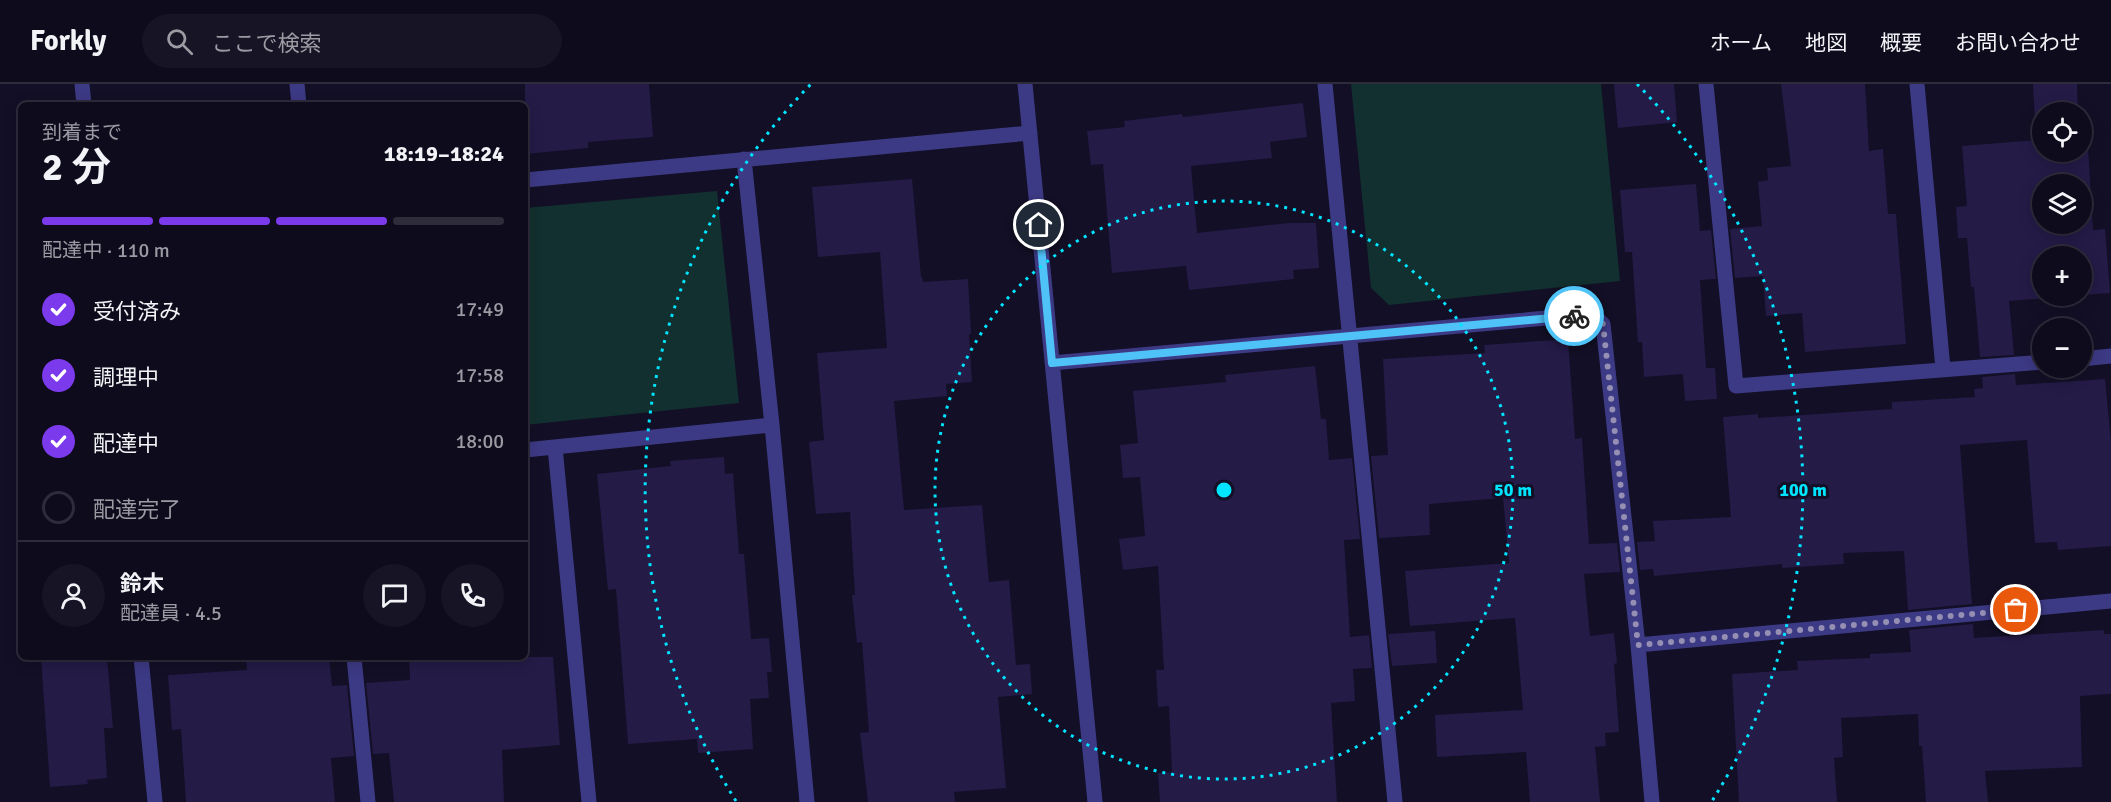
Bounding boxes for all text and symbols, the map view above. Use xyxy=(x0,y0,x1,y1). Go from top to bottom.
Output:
search box xyxy=(142,14,562,68)
text: Forkly xyxy=(30,24,106,58)
icon: search xyxy=(163,25,196,58)
text: ここで検索 xyxy=(211,30,321,57)
text: ホーム xyxy=(1710,30,1772,56)
text: 地図 xyxy=(1805,30,1847,56)
text: 概要 xyxy=(1880,30,1922,56)
text: お問い合わせ xyxy=(1955,30,2081,56)
map controls xyxy=(2032,102,2092,378)
button: locate xyxy=(2032,102,2092,162)
text: 到着まで xyxy=(42,120,122,145)
text: 18:19–18:24 xyxy=(384,140,504,167)
text: 2 分 xyxy=(42,143,111,191)
button: layers xyxy=(2032,174,2092,234)
pin xyxy=(1013,199,1064,250)
icon: home xyxy=(1022,208,1055,241)
text: 配達中 · 110 m xyxy=(42,238,170,263)
button: + xyxy=(2032,246,2092,306)
courier xyxy=(1544,286,1604,346)
icon: check xyxy=(42,293,75,326)
text: 17:49 xyxy=(455,297,504,322)
text: 受付済み xyxy=(93,298,181,325)
icon: bike xyxy=(1558,300,1591,333)
button: − xyxy=(2032,318,2092,378)
icon: check xyxy=(42,359,75,392)
text: 17:58 xyxy=(455,363,504,388)
text: 調理中 xyxy=(93,364,159,391)
icon: check xyxy=(42,425,75,458)
text: 18:00 xyxy=(455,429,504,454)
text: 配達中 xyxy=(93,430,159,457)
text: 50 m xyxy=(1494,479,1532,501)
text: 100 m xyxy=(1779,479,1827,501)
centre of rings xyxy=(1214,480,1234,500)
text: 配達完了 xyxy=(93,496,181,523)
button: person xyxy=(42,564,105,627)
button: chat xyxy=(363,564,426,627)
button: phone xyxy=(441,564,504,627)
text: 鈴木 xyxy=(120,570,164,597)
pin xyxy=(1990,584,2041,635)
icon: bag xyxy=(1999,593,2032,626)
text: 配達員 · 4.5 xyxy=(120,601,222,626)

